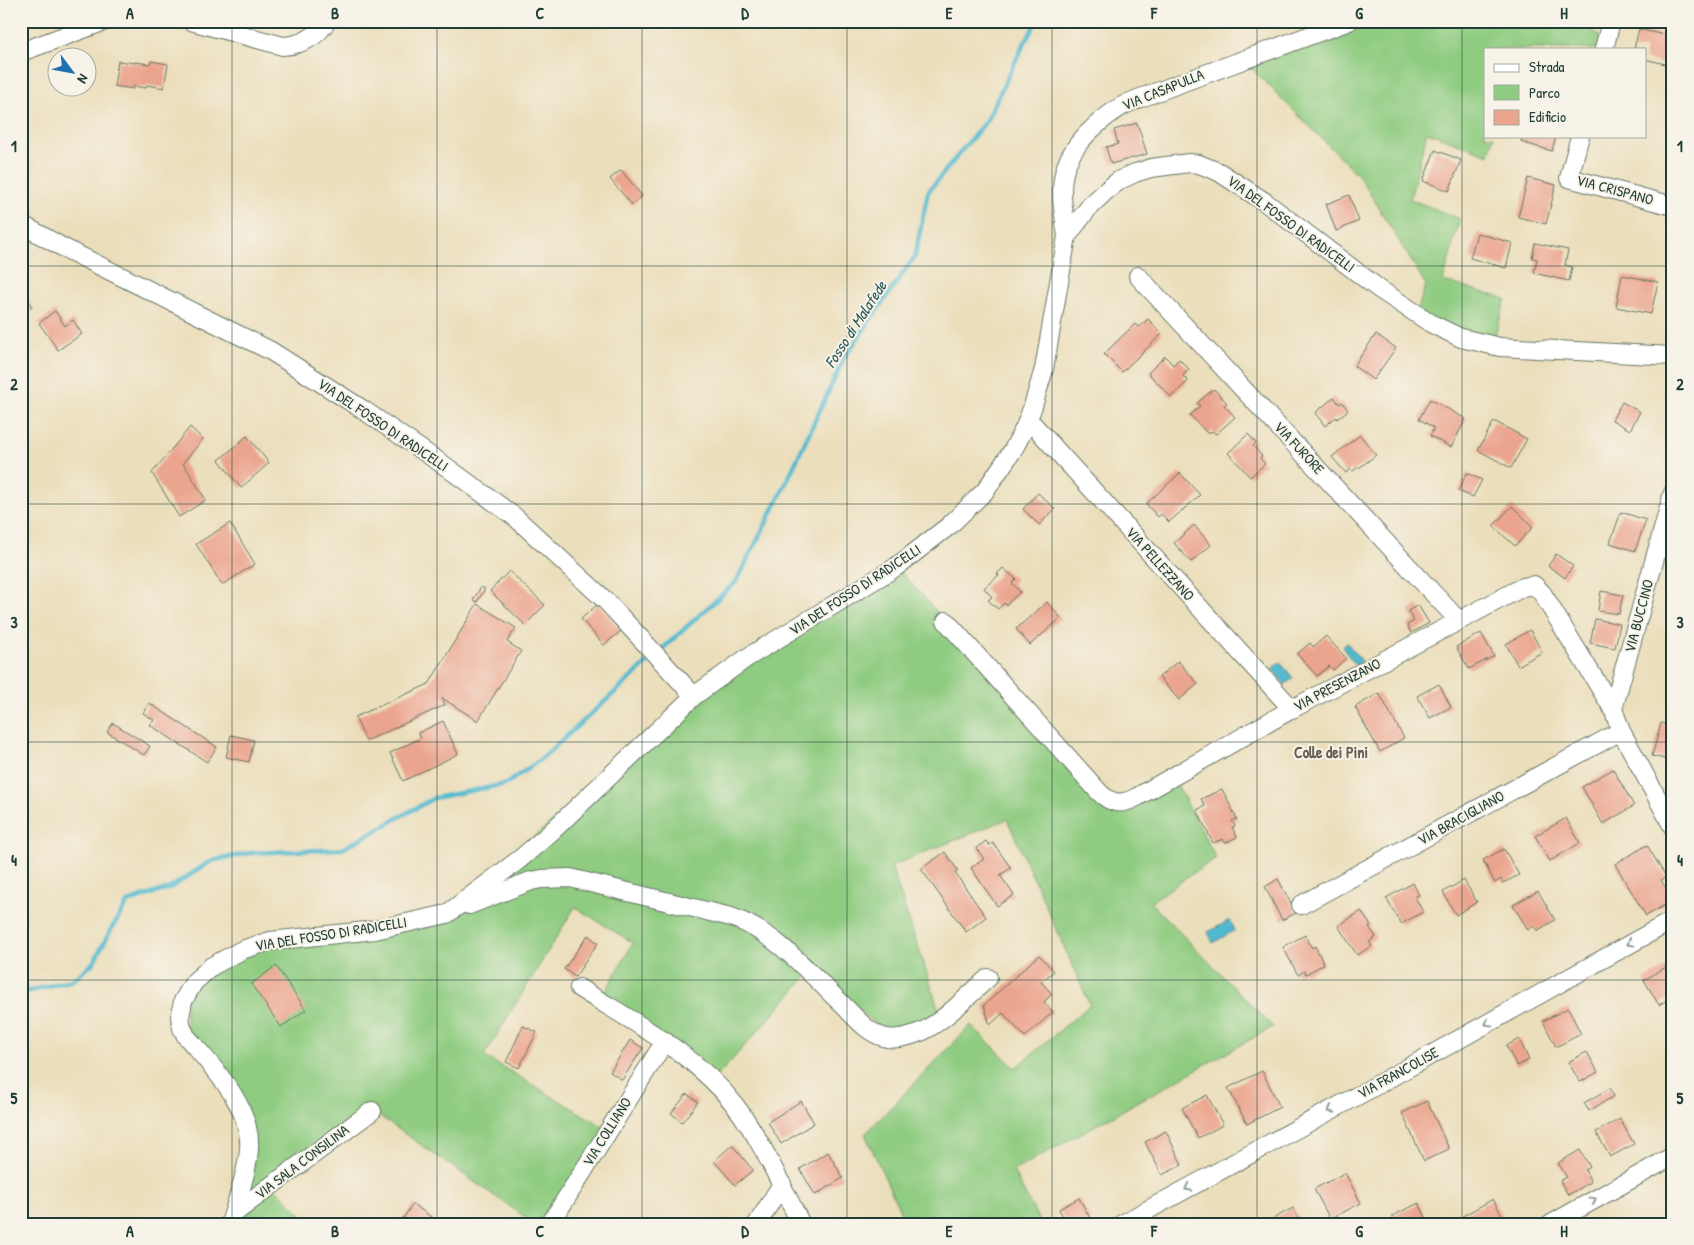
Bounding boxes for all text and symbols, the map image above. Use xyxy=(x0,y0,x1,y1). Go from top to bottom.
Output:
text: A xyxy=(126,2,134,24)
text: B xyxy=(331,2,339,24)
text: C xyxy=(536,2,545,24)
text: D xyxy=(741,2,749,24)
text: E xyxy=(945,2,953,24)
text: F xyxy=(1150,2,1158,24)
text: G xyxy=(1355,2,1363,24)
text: H xyxy=(1560,2,1568,24)
north arrow xyxy=(48,48,98,98)
legend xyxy=(1484,48,1646,138)
text: Strada xyxy=(1529,56,1565,77)
street label: VIA CASAPULLA xyxy=(1119,63,1207,115)
text: N xyxy=(73,71,93,88)
text: Parco xyxy=(1529,82,1560,103)
text: Edificio xyxy=(1529,106,1566,127)
text: 1 xyxy=(11,135,17,157)
text: 1 xyxy=(1677,135,1683,157)
street label: VIA CRISPANO xyxy=(1574,169,1656,210)
street label: VIA DEL FOSSO DI RADICELLI xyxy=(1223,170,1360,277)
water label: Fosso di Malafede xyxy=(819,276,892,372)
text: 2 xyxy=(10,373,18,395)
street label: VIA DEL FOSSO DI RADICELLI xyxy=(314,373,453,476)
text: 2 xyxy=(1676,373,1684,395)
street label: VIA FURORE xyxy=(1269,417,1330,479)
street label: VIA PELLEZZANO xyxy=(1121,522,1199,605)
street label: VIA DEL FOSSO DI RADICELLI xyxy=(785,539,925,640)
street label: VIA BUCCINO xyxy=(1619,577,1658,655)
text: 3 xyxy=(10,611,18,633)
text: 3 xyxy=(1676,611,1684,633)
street label: VIA PRESENZANO xyxy=(1289,653,1384,716)
district label: Colle dei Pini xyxy=(1294,741,1368,763)
street label: VIA BRACIGLIANO xyxy=(1414,785,1508,850)
text: 4 xyxy=(11,849,17,871)
text: 4 xyxy=(1677,849,1683,871)
street label: VIA DEL FOSSO DI RADICELLI xyxy=(253,911,408,956)
one-way arrow xyxy=(1627,937,1636,947)
one-way arrow xyxy=(1485,1017,1494,1027)
street label: VIA FRANCOLISE xyxy=(1353,1041,1442,1103)
text: 5 xyxy=(11,1087,18,1109)
text: 5 xyxy=(1677,1087,1684,1109)
street label: VIA COLLIANO xyxy=(577,1093,636,1170)
one-way arrow xyxy=(1327,1104,1336,1114)
street label: VIA SALA CONSILINA xyxy=(250,1119,354,1204)
one-way arrow xyxy=(1185,1181,1194,1191)
one-way arrow xyxy=(1588,1196,1597,1206)
text: A xyxy=(126,1220,134,1242)
text: B xyxy=(331,1220,339,1242)
text: C xyxy=(536,1220,545,1242)
text: D xyxy=(741,1220,749,1242)
text: E xyxy=(945,1220,953,1242)
text: F xyxy=(1150,1220,1158,1242)
text: G xyxy=(1355,1220,1363,1242)
text: H xyxy=(1560,1220,1568,1242)

